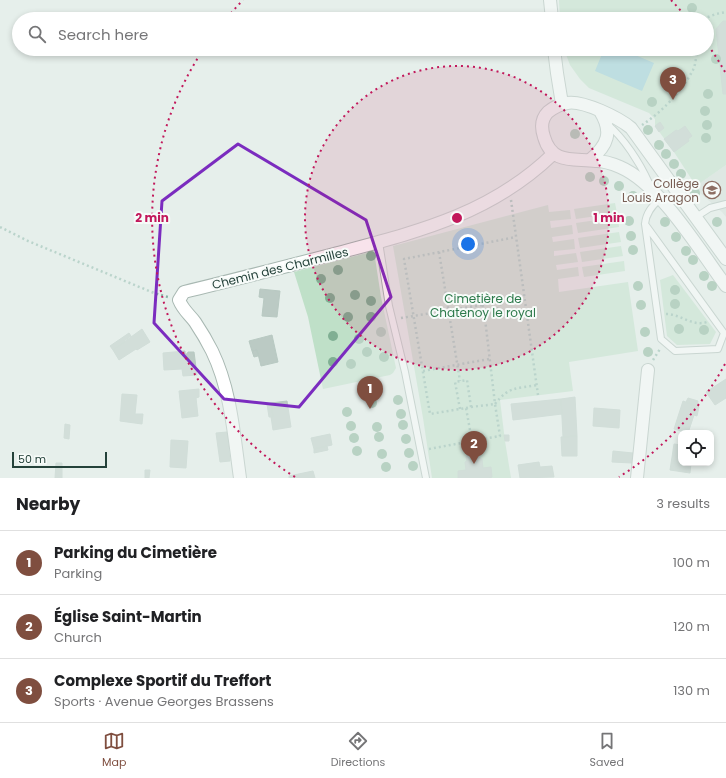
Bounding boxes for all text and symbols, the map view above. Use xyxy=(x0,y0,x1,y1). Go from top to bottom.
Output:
search box xyxy=(12,12,714,56)
icon: search xyxy=(26,23,48,45)
text: Search here xyxy=(58,24,148,45)
pin: 3 xyxy=(660,67,686,100)
place label: Collège Louis Aragon xyxy=(622,175,699,206)
school or university icon: Collège Louis Aragon xyxy=(702,180,722,200)
text: 2 min xyxy=(135,209,169,226)
text: 1 min xyxy=(593,209,625,226)
centre of rings xyxy=(450,211,464,225)
your location xyxy=(458,234,478,254)
street label: Chemin des Charmilles xyxy=(210,243,350,293)
park label: Cimetière de Chatenoy le royal xyxy=(430,290,536,321)
pin: 1 xyxy=(357,376,383,409)
map controls xyxy=(678,430,714,466)
button: locate xyxy=(678,430,714,466)
pin: 2 xyxy=(461,431,487,464)
scale bar xyxy=(12,450,107,469)
text: 50 m xyxy=(18,451,46,467)
text: Nearby xyxy=(16,492,80,516)
text: 3 results xyxy=(656,494,710,513)
text: Parking du Cimetière xyxy=(54,542,217,563)
text: 1 xyxy=(27,553,31,572)
text: 100 m xyxy=(673,553,710,572)
text: Parking xyxy=(54,564,102,583)
text: Église Saint-Martin xyxy=(54,606,202,627)
text: 2 xyxy=(25,617,33,636)
text: 120 m xyxy=(673,617,710,636)
text: Church xyxy=(54,628,102,647)
text: Complexe Sportif du Treffort xyxy=(54,670,271,691)
text: 3 xyxy=(25,681,33,700)
text: 130 m xyxy=(673,681,710,700)
text: Sports · Avenue Georges Brassens xyxy=(54,692,274,711)
tab: Map xyxy=(102,730,126,771)
tab: Directions xyxy=(331,730,385,771)
tab: Saved xyxy=(590,730,624,771)

